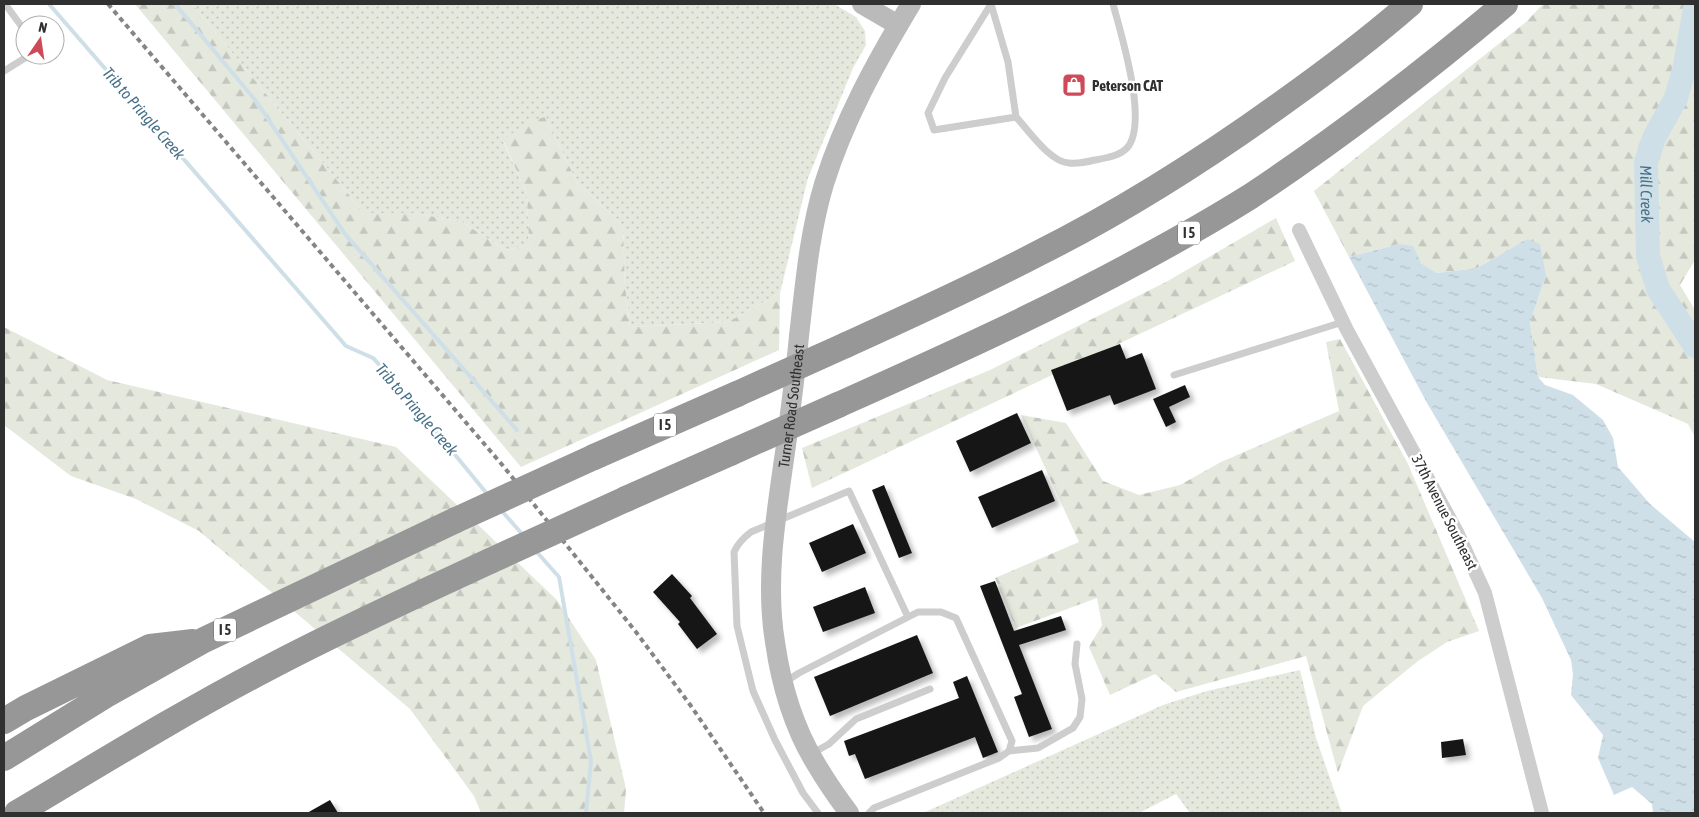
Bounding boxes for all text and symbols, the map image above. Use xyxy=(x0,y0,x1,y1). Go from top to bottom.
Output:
north arrow xyxy=(15,15,65,65)
text: N xyxy=(37,19,49,36)
water label: Trib to Pringle Creek xyxy=(98,63,189,164)
shop icon: Peterson CAT xyxy=(1061,72,1087,98)
place label: Peterson CAT xyxy=(1092,77,1164,94)
water label: Mill Creek xyxy=(1637,165,1656,224)
road number: I 5 xyxy=(1178,222,1200,244)
street label: Turner Road Southeast xyxy=(774,343,807,469)
water label: Trib to Pringle Creek xyxy=(371,359,462,460)
road number: I 5 xyxy=(654,414,676,436)
street label: 37th Avenue Southeast xyxy=(1409,452,1481,572)
road number: I 5 xyxy=(214,618,236,642)

